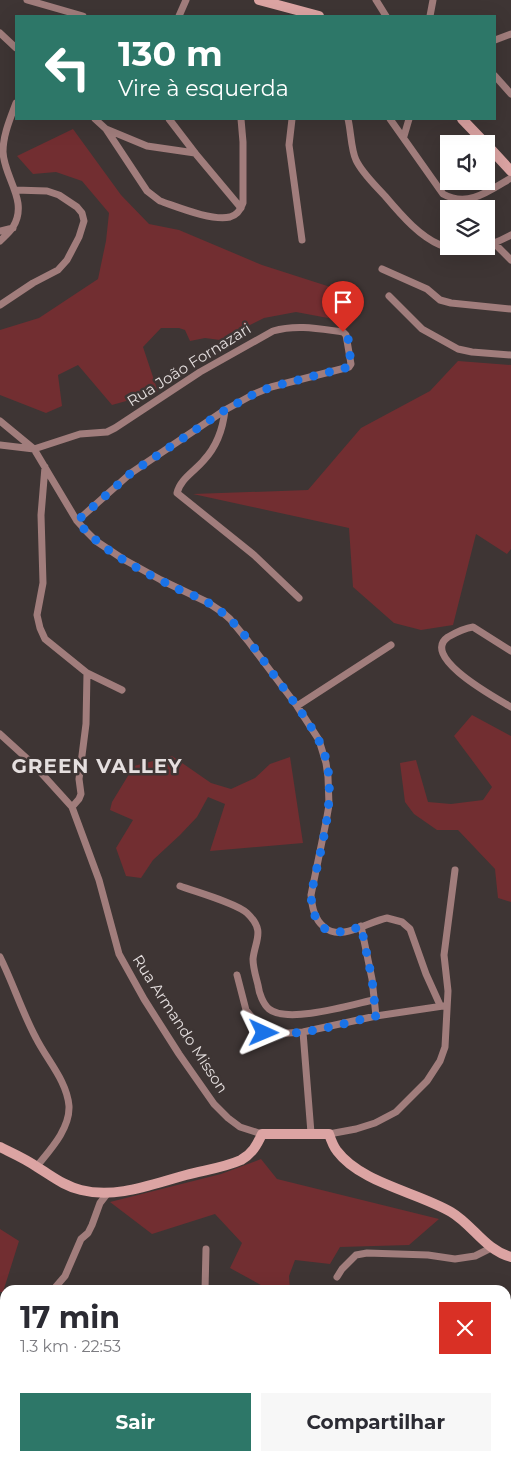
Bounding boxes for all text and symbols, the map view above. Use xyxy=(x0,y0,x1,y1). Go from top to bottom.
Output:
text: 130 m xyxy=(118,32,223,75)
icon: left xyxy=(35,35,100,100)
text: Vire à esquerda xyxy=(118,75,289,102)
map controls xyxy=(440,135,495,255)
button: sound xyxy=(440,135,495,190)
button: layers xyxy=(440,200,495,255)
pin xyxy=(322,281,364,332)
icon: arrive xyxy=(329,288,357,316)
street label: Rua João Fornazari xyxy=(123,319,254,410)
district label: GREEN VALLEY xyxy=(11,754,183,778)
street label: Rua Armando Misson xyxy=(129,951,232,1097)
position arrow xyxy=(237,1006,289,1058)
text: 17 min xyxy=(20,1299,120,1336)
button: close xyxy=(439,1302,491,1354)
text: 1.3 km · 22:53 xyxy=(20,1337,121,1356)
button: Sair xyxy=(20,1393,251,1451)
button: Compartilhar xyxy=(261,1393,491,1451)

